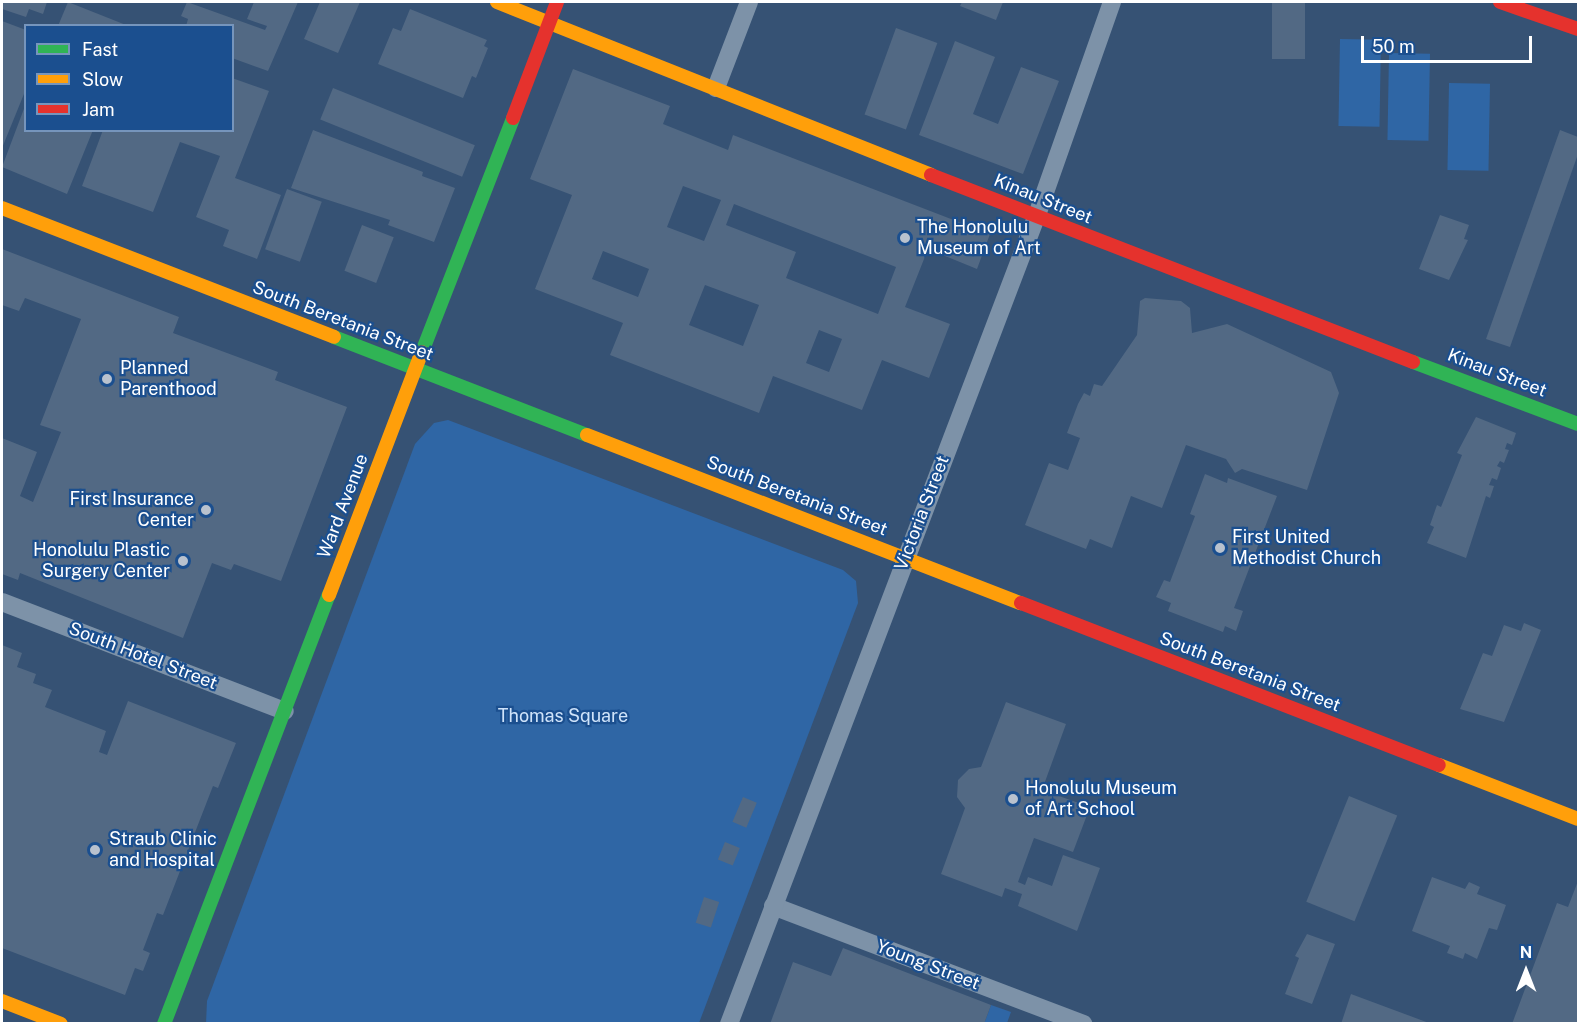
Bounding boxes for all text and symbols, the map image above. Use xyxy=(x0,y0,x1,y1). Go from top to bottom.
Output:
legend xyxy=(24,24,234,132)
scale bar xyxy=(1364,24,1535,62)
text: 50 m xyxy=(1372,36,1415,57)
text: Fast xyxy=(82,39,118,60)
text: Slow xyxy=(82,69,123,90)
text: Jam xyxy=(82,99,115,120)
street label: Kinau Street xyxy=(990,169,1096,229)
place label: The Honolulu Museum of Art xyxy=(917,217,1041,260)
marker: The Honolulu Museum of Art xyxy=(898,231,912,245)
street label: South Beretania Street xyxy=(249,277,437,365)
street label: Kinau Street xyxy=(1444,344,1550,402)
place label: Planned Parenthood xyxy=(120,358,217,400)
marker: Planned Parenthood xyxy=(98,370,116,388)
street label: Ward Avenue xyxy=(313,451,373,561)
street label: South Beretania Street xyxy=(703,452,891,540)
street label: Victoria Street xyxy=(890,453,954,573)
place label: First Insurance Center xyxy=(69,489,194,532)
marker: First Insurance Center xyxy=(199,503,213,517)
place label: First United Methodist Church xyxy=(1232,527,1381,570)
place label: Honolulu Plastic Surgery Center xyxy=(33,540,170,582)
marker: First United Methodist Church xyxy=(1213,541,1227,555)
marker: Honolulu Plastic Surgery Center xyxy=(174,552,192,570)
street label: South Hotel Street xyxy=(66,618,220,694)
street label: South Beretania Street xyxy=(1156,628,1344,716)
park label: Thomas Square xyxy=(498,705,628,727)
place label: Honolulu Museum of Art School xyxy=(1025,778,1177,820)
marker: Honolulu Museum of Art School xyxy=(1006,792,1020,806)
place label: Straub Clinic and Hospital xyxy=(109,829,217,872)
marker: Straub Clinic and Hospital xyxy=(86,841,104,859)
street label: Young Street xyxy=(873,935,983,995)
north arrow xyxy=(1496,941,1556,1001)
text: N xyxy=(1520,943,1532,962)

